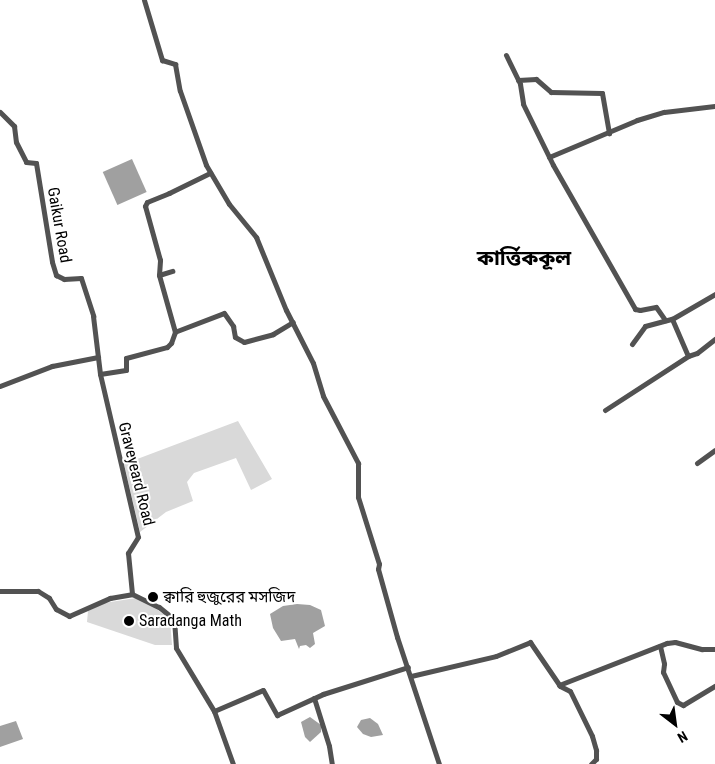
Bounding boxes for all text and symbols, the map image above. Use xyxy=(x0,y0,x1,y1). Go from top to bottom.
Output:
street label: Gaikur Road xyxy=(43,186,75,264)
district label: কার্ত্তিককূল xyxy=(477,245,571,271)
street label: Graveyeard Road xyxy=(114,420,158,528)
place label: ক্বারি হুজুরের মসজিদ xyxy=(163,587,295,607)
marker: ক্বারি হুজুরের মসজিদ xyxy=(147,591,159,603)
place label: Saradanga Math xyxy=(139,611,242,631)
marker: Saradanga Math xyxy=(123,615,135,627)
north arrow xyxy=(650,699,700,749)
text: N xyxy=(675,728,690,746)

